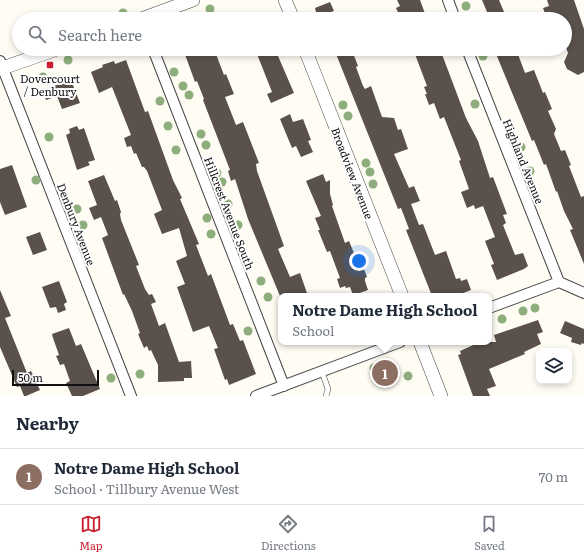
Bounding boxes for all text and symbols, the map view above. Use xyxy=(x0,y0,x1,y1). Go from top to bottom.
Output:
search box xyxy=(12,12,572,56)
icon: search xyxy=(26,23,48,45)
text: Search here xyxy=(58,23,142,46)
marker: Dovercourt / Denbury xyxy=(45,60,55,70)
place label: Dovercourt / Denbury xyxy=(20,70,81,99)
street label: Highland Avenue xyxy=(500,116,548,206)
street label: Broadview Avenue xyxy=(328,125,378,221)
street label: Hillcrest Avenue South xyxy=(201,154,259,272)
street label: Denbury Avenue xyxy=(54,181,100,268)
your location xyxy=(349,251,369,271)
popup xyxy=(278,293,492,345)
text: Notre Dame High School xyxy=(292,298,478,321)
text: School xyxy=(292,321,334,340)
map controls xyxy=(536,348,572,384)
button: layers xyxy=(536,348,572,384)
pin: 1 xyxy=(372,358,398,388)
scale bar xyxy=(12,368,99,387)
text: 50 m xyxy=(18,369,43,385)
text: Nearby xyxy=(16,410,79,435)
text: Notre Dame High School xyxy=(54,456,239,479)
text: 1 xyxy=(26,467,32,486)
text: 70 m xyxy=(539,467,568,486)
text: School · Tillbury Avenue West xyxy=(54,479,239,498)
tab: Map xyxy=(79,513,103,553)
tab: Directions xyxy=(261,513,316,553)
tab: Saved xyxy=(474,513,505,553)

